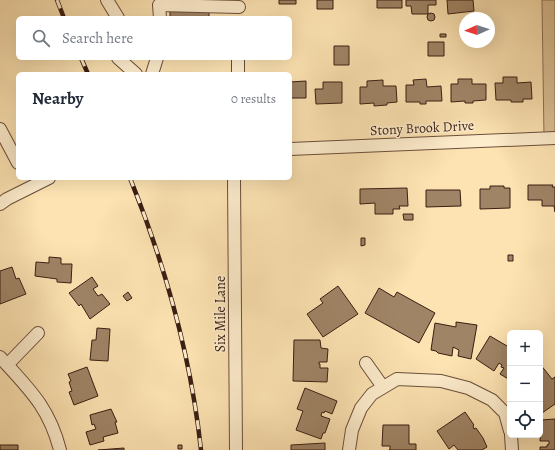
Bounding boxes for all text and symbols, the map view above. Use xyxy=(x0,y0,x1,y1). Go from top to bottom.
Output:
north arrow xyxy=(459,12,495,48)
search box xyxy=(16,16,292,60)
icon: search xyxy=(30,27,52,49)
text: Search here xyxy=(62,28,133,48)
text: Nearby xyxy=(32,87,83,110)
text: 0 results xyxy=(231,90,276,107)
street label: Stony Brook Drive xyxy=(370,116,474,140)
street label: Six Mile Lane xyxy=(211,276,230,352)
map controls xyxy=(507,330,543,438)
button: + xyxy=(507,330,543,366)
button: − xyxy=(507,366,543,402)
button: locate xyxy=(507,402,543,438)

